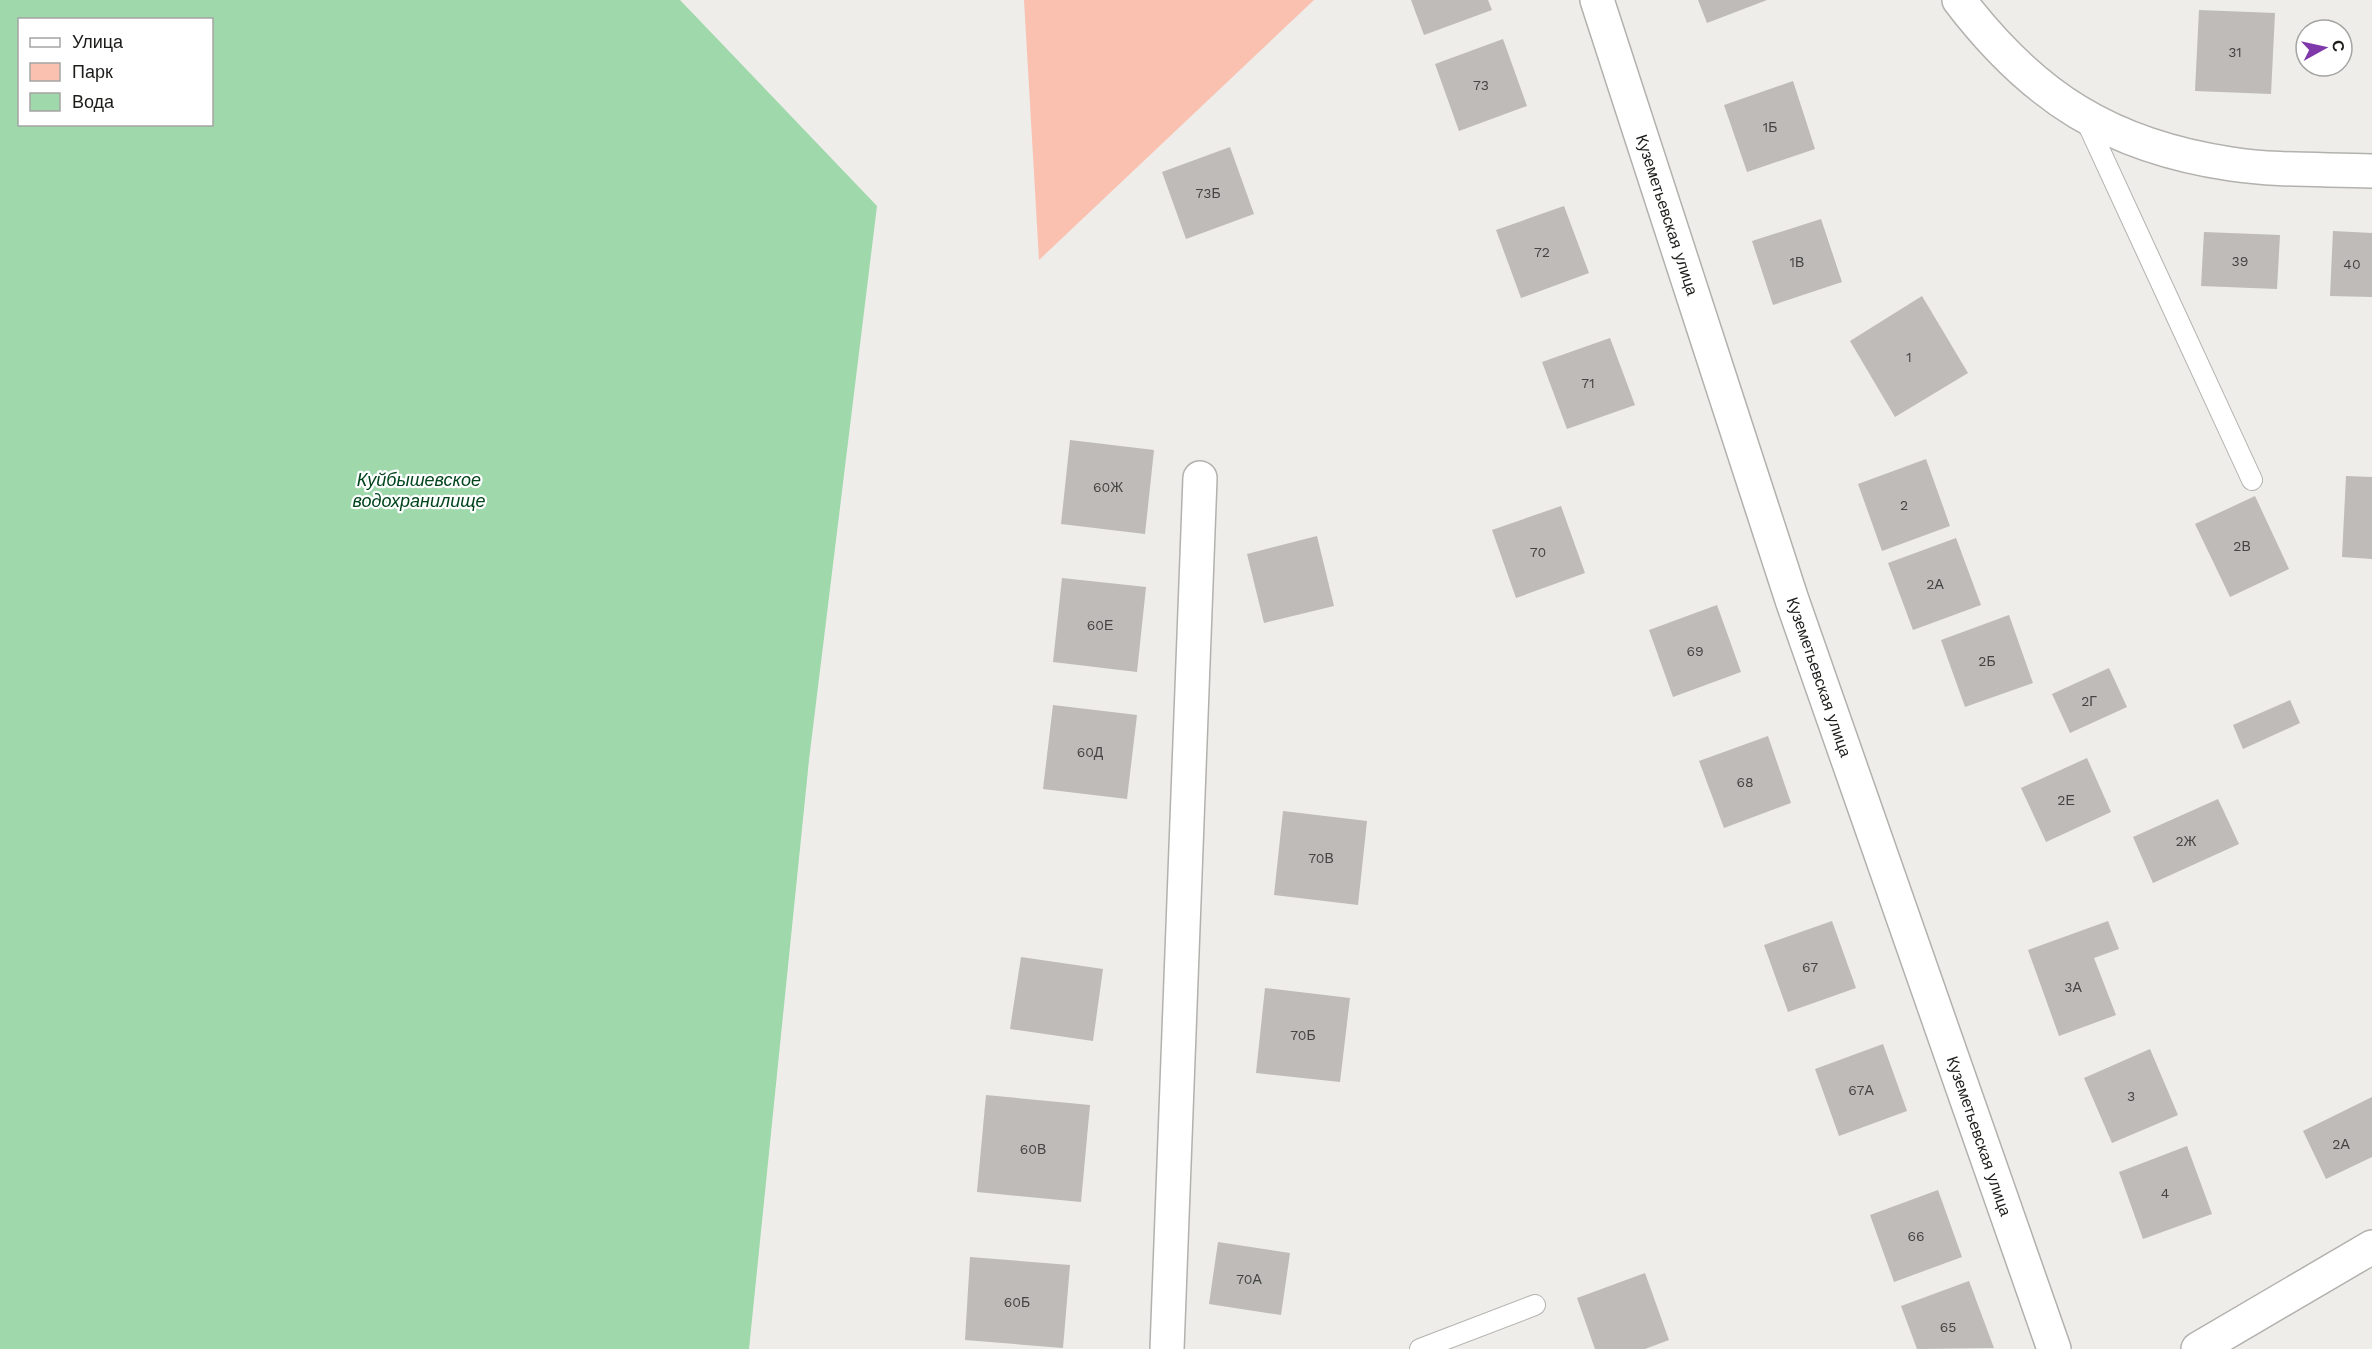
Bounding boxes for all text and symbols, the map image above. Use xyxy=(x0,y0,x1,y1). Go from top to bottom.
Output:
legend xyxy=(18,18,213,126)
north arrow xyxy=(2294,18,2354,78)
text: Улица xyxy=(72,31,124,52)
text: С xyxy=(2328,39,2349,53)
house number: 31 xyxy=(2228,44,2242,60)
text: Парк xyxy=(72,61,113,82)
house number: 73 xyxy=(1473,77,1489,93)
text: Вода xyxy=(72,91,115,112)
house number: 1Б xyxy=(1763,119,1777,135)
street label: Куземетьевская улица xyxy=(1632,132,1702,298)
house number: 73Б xyxy=(1195,185,1221,201)
house number: 72 xyxy=(1534,244,1550,260)
house number: 39 xyxy=(2232,253,2248,269)
house number: 1В xyxy=(1790,254,1804,270)
house number: 40 xyxy=(2343,256,2361,272)
house number: 1 xyxy=(1906,349,1912,365)
house number: 71 xyxy=(1581,375,1595,391)
water label: Куйбышевское водохранилище xyxy=(352,469,486,511)
house number: 60Ж xyxy=(1093,479,1123,495)
house number: 2 xyxy=(1900,497,1908,513)
house number: 2В xyxy=(2233,538,2251,554)
house number: 70 xyxy=(1530,544,1546,560)
house number: 2А xyxy=(1926,576,1944,592)
street label: Куземетьевская улица xyxy=(1783,594,1855,760)
house number: 60Е xyxy=(1087,617,1113,633)
house number: 69 xyxy=(1686,643,1704,659)
house number: 2Б xyxy=(1978,653,1996,669)
house number: 2Г xyxy=(2081,693,2097,709)
house number: 60Д xyxy=(1077,744,1104,760)
house number: 68 xyxy=(1736,774,1754,790)
house number: 2Е xyxy=(2057,792,2075,808)
house number: 2Ж xyxy=(2175,833,2197,849)
house number: 70В xyxy=(1308,850,1334,866)
house number: 67 xyxy=(1802,959,1818,975)
house number: 3А xyxy=(2064,979,2082,995)
house number: 70Б xyxy=(1290,1027,1316,1043)
street label: Куземетьевская улица xyxy=(1943,1053,2015,1219)
house number: 67А xyxy=(1848,1082,1874,1098)
house number: 3 xyxy=(2127,1088,2135,1104)
house number: 2А xyxy=(2332,1136,2350,1152)
house number: 60В xyxy=(1020,1141,1046,1157)
house number: 4 xyxy=(2161,1185,2169,1201)
house number: 66 xyxy=(1907,1228,1925,1244)
house number: 70А xyxy=(1236,1271,1262,1287)
house number: 60Б xyxy=(1004,1294,1030,1310)
house number: 65 xyxy=(1940,1319,1956,1335)

